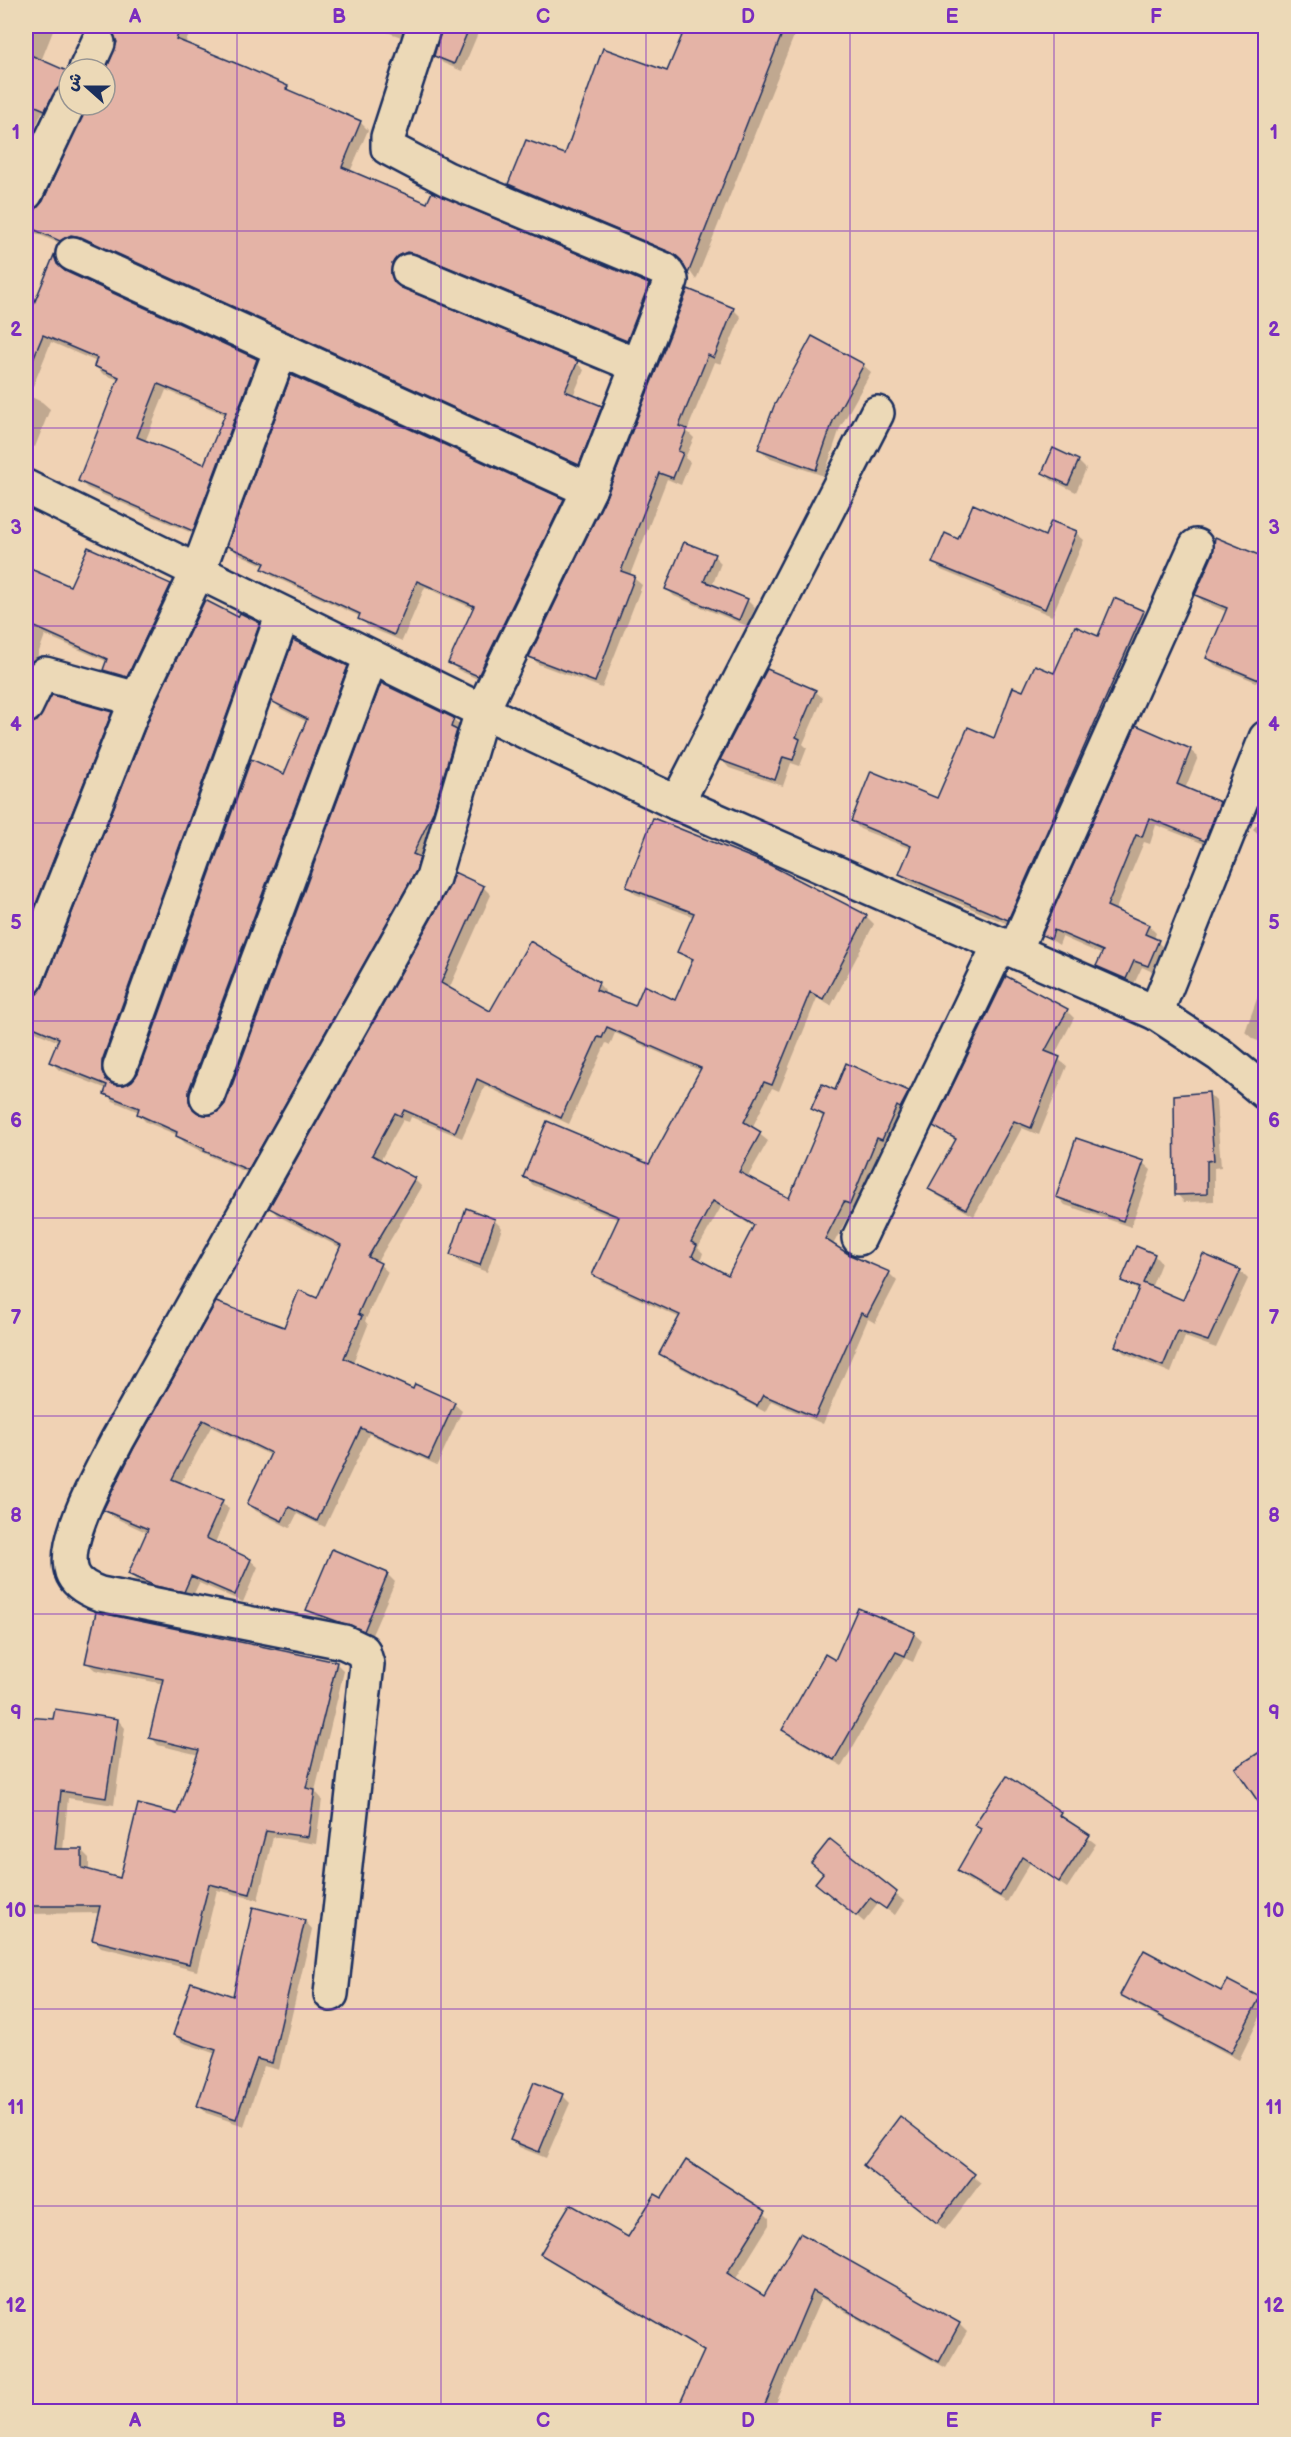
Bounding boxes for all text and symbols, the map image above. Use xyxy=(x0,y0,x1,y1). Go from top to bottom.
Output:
text: A xyxy=(128,5,142,29)
text: B xyxy=(332,5,346,29)
text: C xyxy=(536,5,550,29)
text: D xyxy=(741,5,755,29)
text: E xyxy=(946,5,959,29)
text: F xyxy=(1150,5,1162,29)
north arrow xyxy=(57,57,117,117)
text: ش xyxy=(62,71,86,94)
text: 1 xyxy=(12,121,20,145)
text: 1 xyxy=(1270,121,1278,145)
text: 2 xyxy=(10,318,22,342)
text: 2 xyxy=(1268,318,1280,342)
text: 3 xyxy=(10,516,22,540)
text: 3 xyxy=(1268,516,1280,540)
text: 4 xyxy=(10,713,22,737)
text: 4 xyxy=(1268,713,1280,737)
text: 5 xyxy=(10,911,22,935)
text: 5 xyxy=(1268,911,1280,935)
text: 6 xyxy=(10,1109,22,1133)
text: 6 xyxy=(1268,1109,1280,1133)
text: 7 xyxy=(10,1306,22,1330)
text: 7 xyxy=(1268,1306,1280,1330)
text: 8 xyxy=(10,1504,22,1528)
text: 8 xyxy=(1268,1504,1280,1528)
text: 9 xyxy=(10,1701,22,1725)
text: 9 xyxy=(1268,1701,1280,1725)
text: 10 xyxy=(6,1899,26,1923)
text: 10 xyxy=(1264,1899,1284,1923)
text: 11 xyxy=(8,2096,24,2120)
text: 11 xyxy=(1266,2096,1282,2120)
text: 12 xyxy=(6,2294,26,2318)
text: 12 xyxy=(1264,2294,1284,2318)
text: A xyxy=(128,2409,142,2433)
text: B xyxy=(332,2409,346,2433)
text: C xyxy=(536,2409,550,2433)
text: D xyxy=(741,2409,755,2433)
text: E xyxy=(946,2409,959,2433)
text: F xyxy=(1150,2409,1162,2433)

